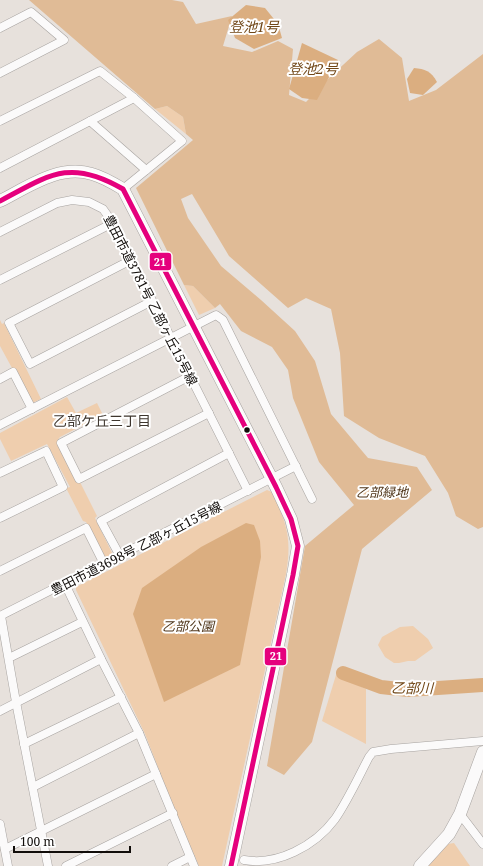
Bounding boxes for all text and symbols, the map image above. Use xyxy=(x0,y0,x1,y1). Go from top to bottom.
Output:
water label: 登池1号 xyxy=(229,17,280,36)
water label: 登池2号 xyxy=(288,59,339,78)
street label: 豊田市道3781号 乙部ヶ丘15号線 xyxy=(100,211,202,389)
line badge: 21 xyxy=(149,252,172,271)
text: 21 xyxy=(154,254,166,269)
district label: 乙部ケ丘三丁目 xyxy=(53,411,151,430)
unlabelled marker xyxy=(242,425,252,435)
park label: 乙部緑地 xyxy=(356,483,410,501)
street label: 豊田市道3698号 乙部ヶ丘15号線 xyxy=(47,497,225,599)
park label: 乙部公園 xyxy=(162,617,216,635)
line badge: 21 xyxy=(264,647,287,666)
text: 21 xyxy=(270,648,282,663)
water label: 乙部川 xyxy=(391,678,435,697)
scale bar xyxy=(14,828,130,854)
text: 100 m xyxy=(20,833,55,850)

